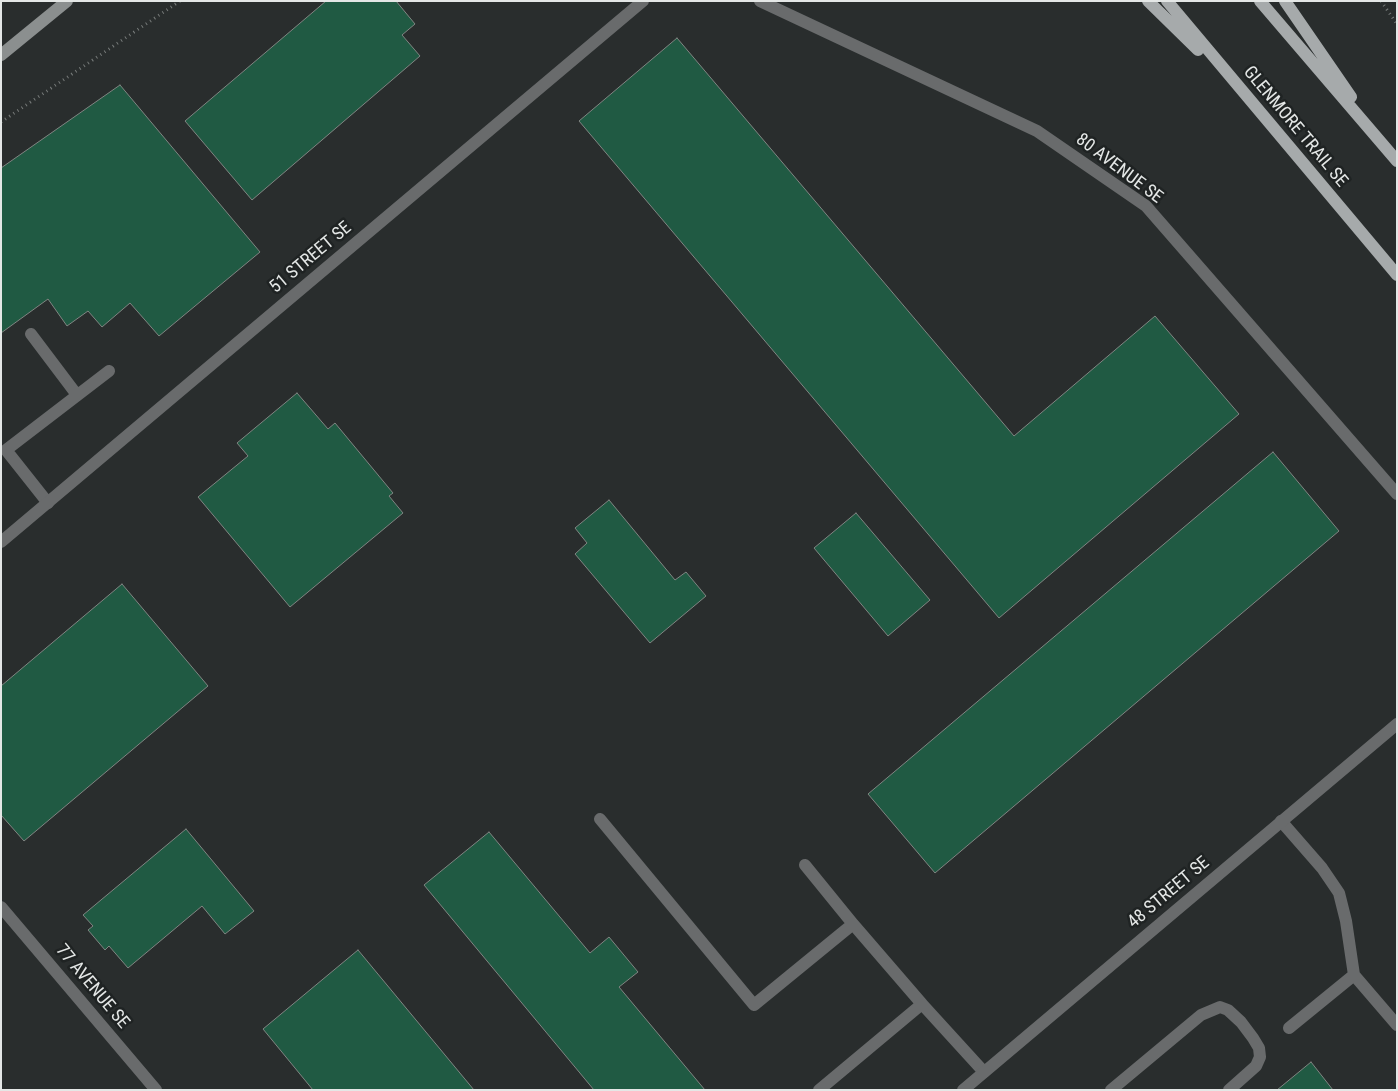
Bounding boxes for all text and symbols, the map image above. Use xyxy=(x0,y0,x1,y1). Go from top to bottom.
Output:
street label: GLENMORE TRAIL SE xyxy=(1238,62,1352,192)
street label: 80 AVENUE SE xyxy=(1071,129,1167,209)
street label: 51 STREET SE xyxy=(266,218,356,298)
street label: 48 STREET SE xyxy=(1124,853,1214,933)
street label: 77 AVENUE SE xyxy=(51,941,133,1033)

